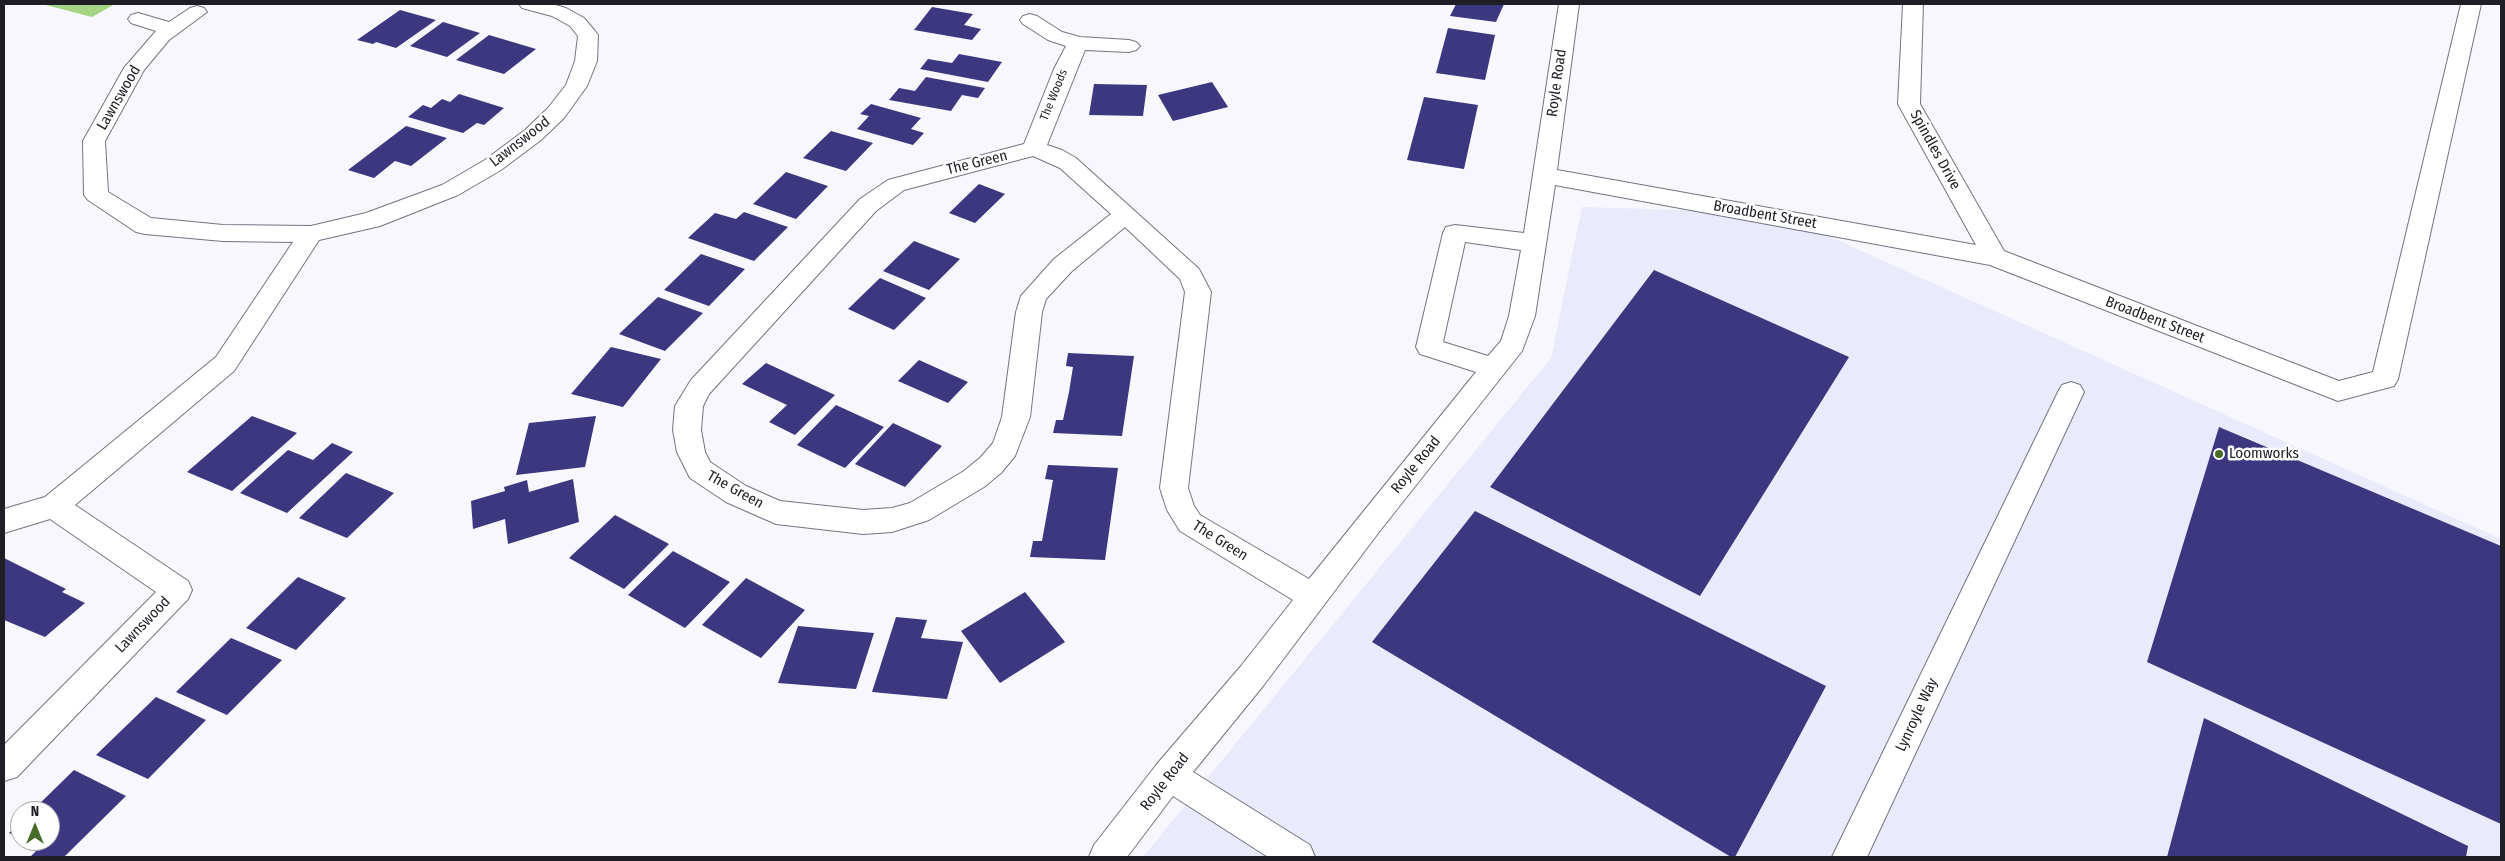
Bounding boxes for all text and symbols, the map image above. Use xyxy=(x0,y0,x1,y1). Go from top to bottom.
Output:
street label: Royle Road xyxy=(1543,48,1571,118)
street label: Lawnswood xyxy=(93,63,145,133)
street label: The Woods xyxy=(1037,67,1071,123)
street label: Spindles Drive xyxy=(1906,107,1964,193)
street label: Lawnswood xyxy=(486,113,554,171)
street label: The Green xyxy=(945,147,1009,179)
street label: Broadbent Street xyxy=(1712,197,1818,233)
street label: Broadbent Street xyxy=(2103,293,2207,347)
street label: Royle Road xyxy=(1387,433,1445,497)
place label: Loomworks xyxy=(2229,445,2299,463)
marker: Loomworks xyxy=(2213,448,2225,460)
street label: The Green xyxy=(704,467,766,513)
street label: The Green xyxy=(1189,517,1251,565)
street label: Lawnswood xyxy=(112,593,174,657)
street label: Lynroyle Way xyxy=(1892,675,1942,755)
street label: Royle Road xyxy=(1137,750,1193,814)
north arrow xyxy=(10,801,60,851)
text: N xyxy=(31,803,39,820)

